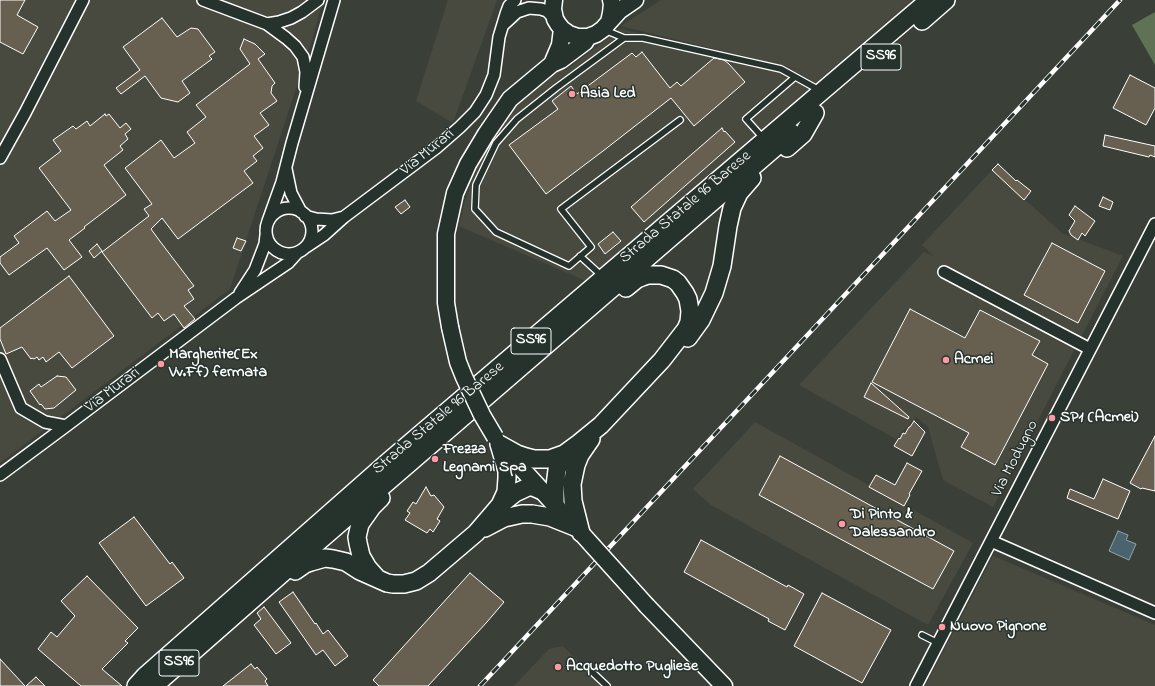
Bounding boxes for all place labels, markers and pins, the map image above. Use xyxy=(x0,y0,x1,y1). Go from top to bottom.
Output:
place label: Asia Led xyxy=(580,84,636,104)
marker: Asia Led xyxy=(567,89,577,99)
place label: Margherite(Ex Vv.Ff) fermata xyxy=(169,345,267,383)
place label: Acmei xyxy=(954,350,993,370)
marker: Acmei xyxy=(941,355,951,365)
marker: Margherite(Ex Vv.Ff) fermata xyxy=(156,359,166,369)
place label: SP1 (Acmei) xyxy=(1060,408,1139,428)
marker: SP1 (Acmei) xyxy=(1047,413,1057,423)
place label: Frezza Legnami Spa xyxy=(443,440,527,478)
marker: Frezza Legnami Spa xyxy=(430,454,440,464)
place label: Di Pinto & Dalessandro xyxy=(850,505,935,543)
marker: Di Pinto & Dalessandro xyxy=(837,519,847,529)
place label: Nuovo Pignone xyxy=(950,617,1046,637)
marker: Nuovo Pignone xyxy=(937,622,947,632)
place label: Acquedotto Pugliese xyxy=(566,657,698,677)
marker: Acquedotto Pugliese xyxy=(553,662,563,672)

